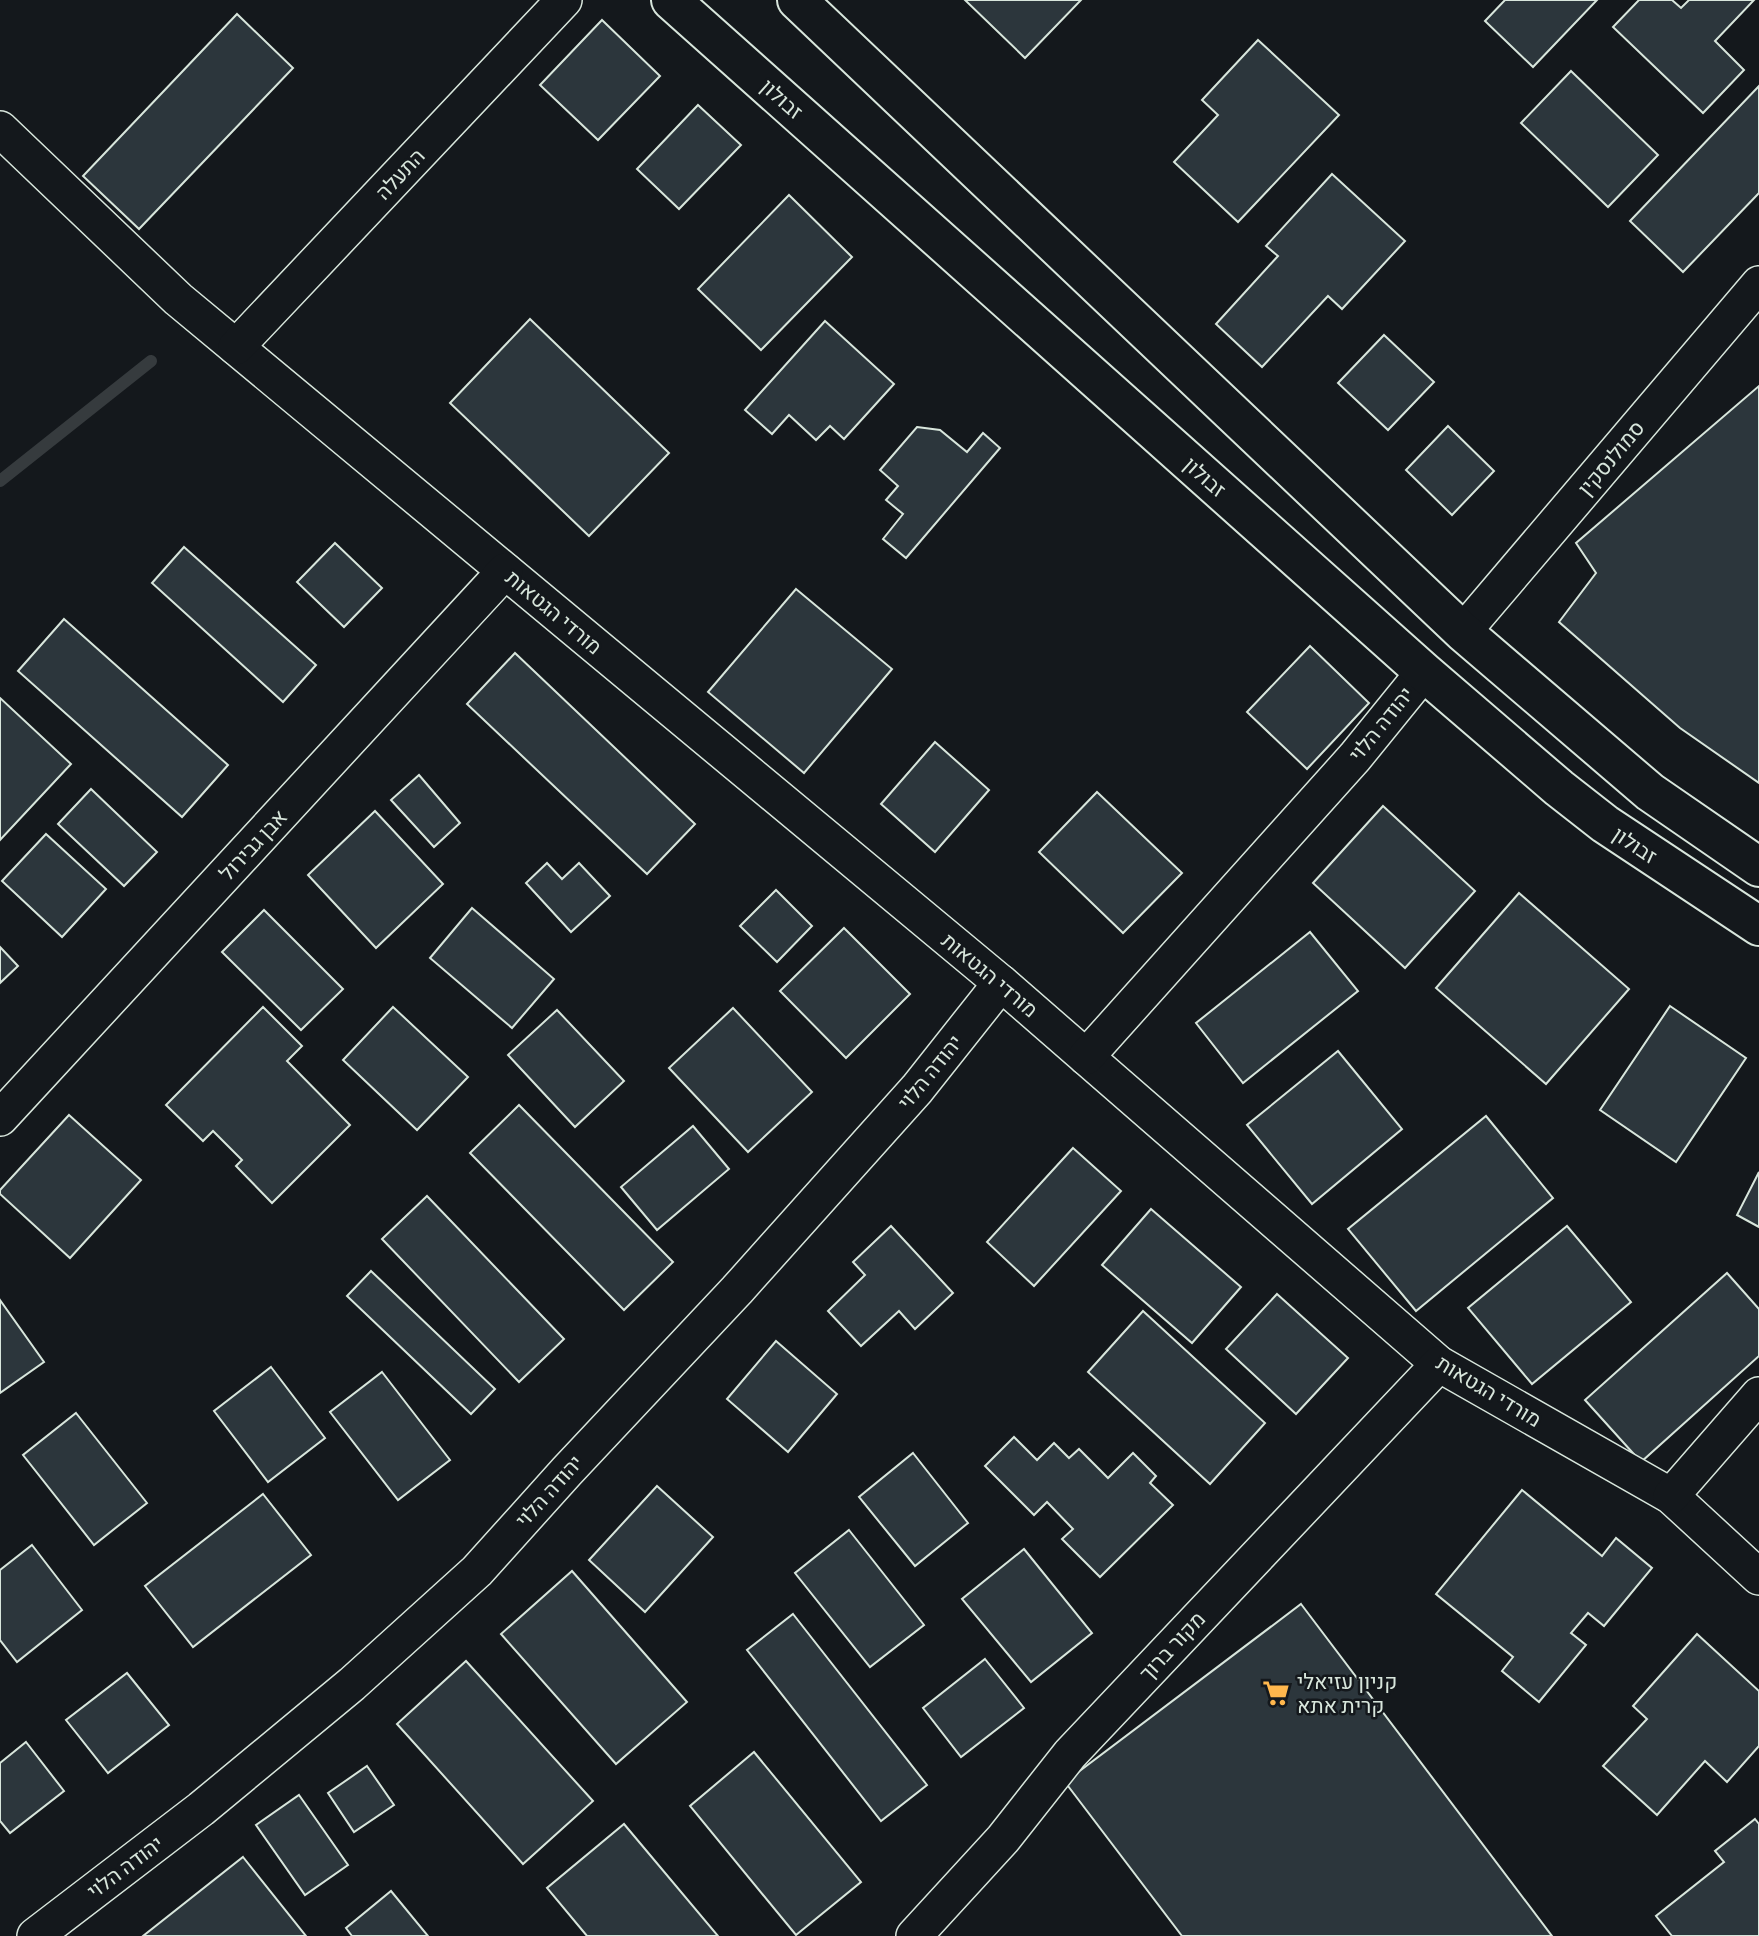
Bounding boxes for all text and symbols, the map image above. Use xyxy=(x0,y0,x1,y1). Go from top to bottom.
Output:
street label: זבולון xyxy=(755,73,809,125)
street label: התעלה xyxy=(369,143,431,205)
street label: סמולנסקין xyxy=(1572,415,1650,501)
street label: זבולון xyxy=(1178,451,1232,503)
street label: מורדי הגטאות xyxy=(500,564,608,660)
street label: יהודה הלוי xyxy=(1343,681,1419,767)
street label: אבן גבירול xyxy=(213,804,293,886)
street label: זבולון xyxy=(1608,820,1662,870)
street label: מורדי הגטאות xyxy=(936,927,1044,1023)
street label: יהודה הלוי xyxy=(892,1029,968,1115)
street label: מורדי הגטאות xyxy=(1432,1349,1546,1433)
street label: יהודה הלוי xyxy=(509,1449,589,1533)
street label: מקור ברוך xyxy=(1133,1606,1211,1686)
place label: קניון עזיאלי קרית אתא xyxy=(1297,1668,1397,1719)
supermarket icon: קניון עזיאלי קרית אתא xyxy=(1261,1678,1291,1708)
street label: יהודה הלוי xyxy=(82,1830,168,1904)

